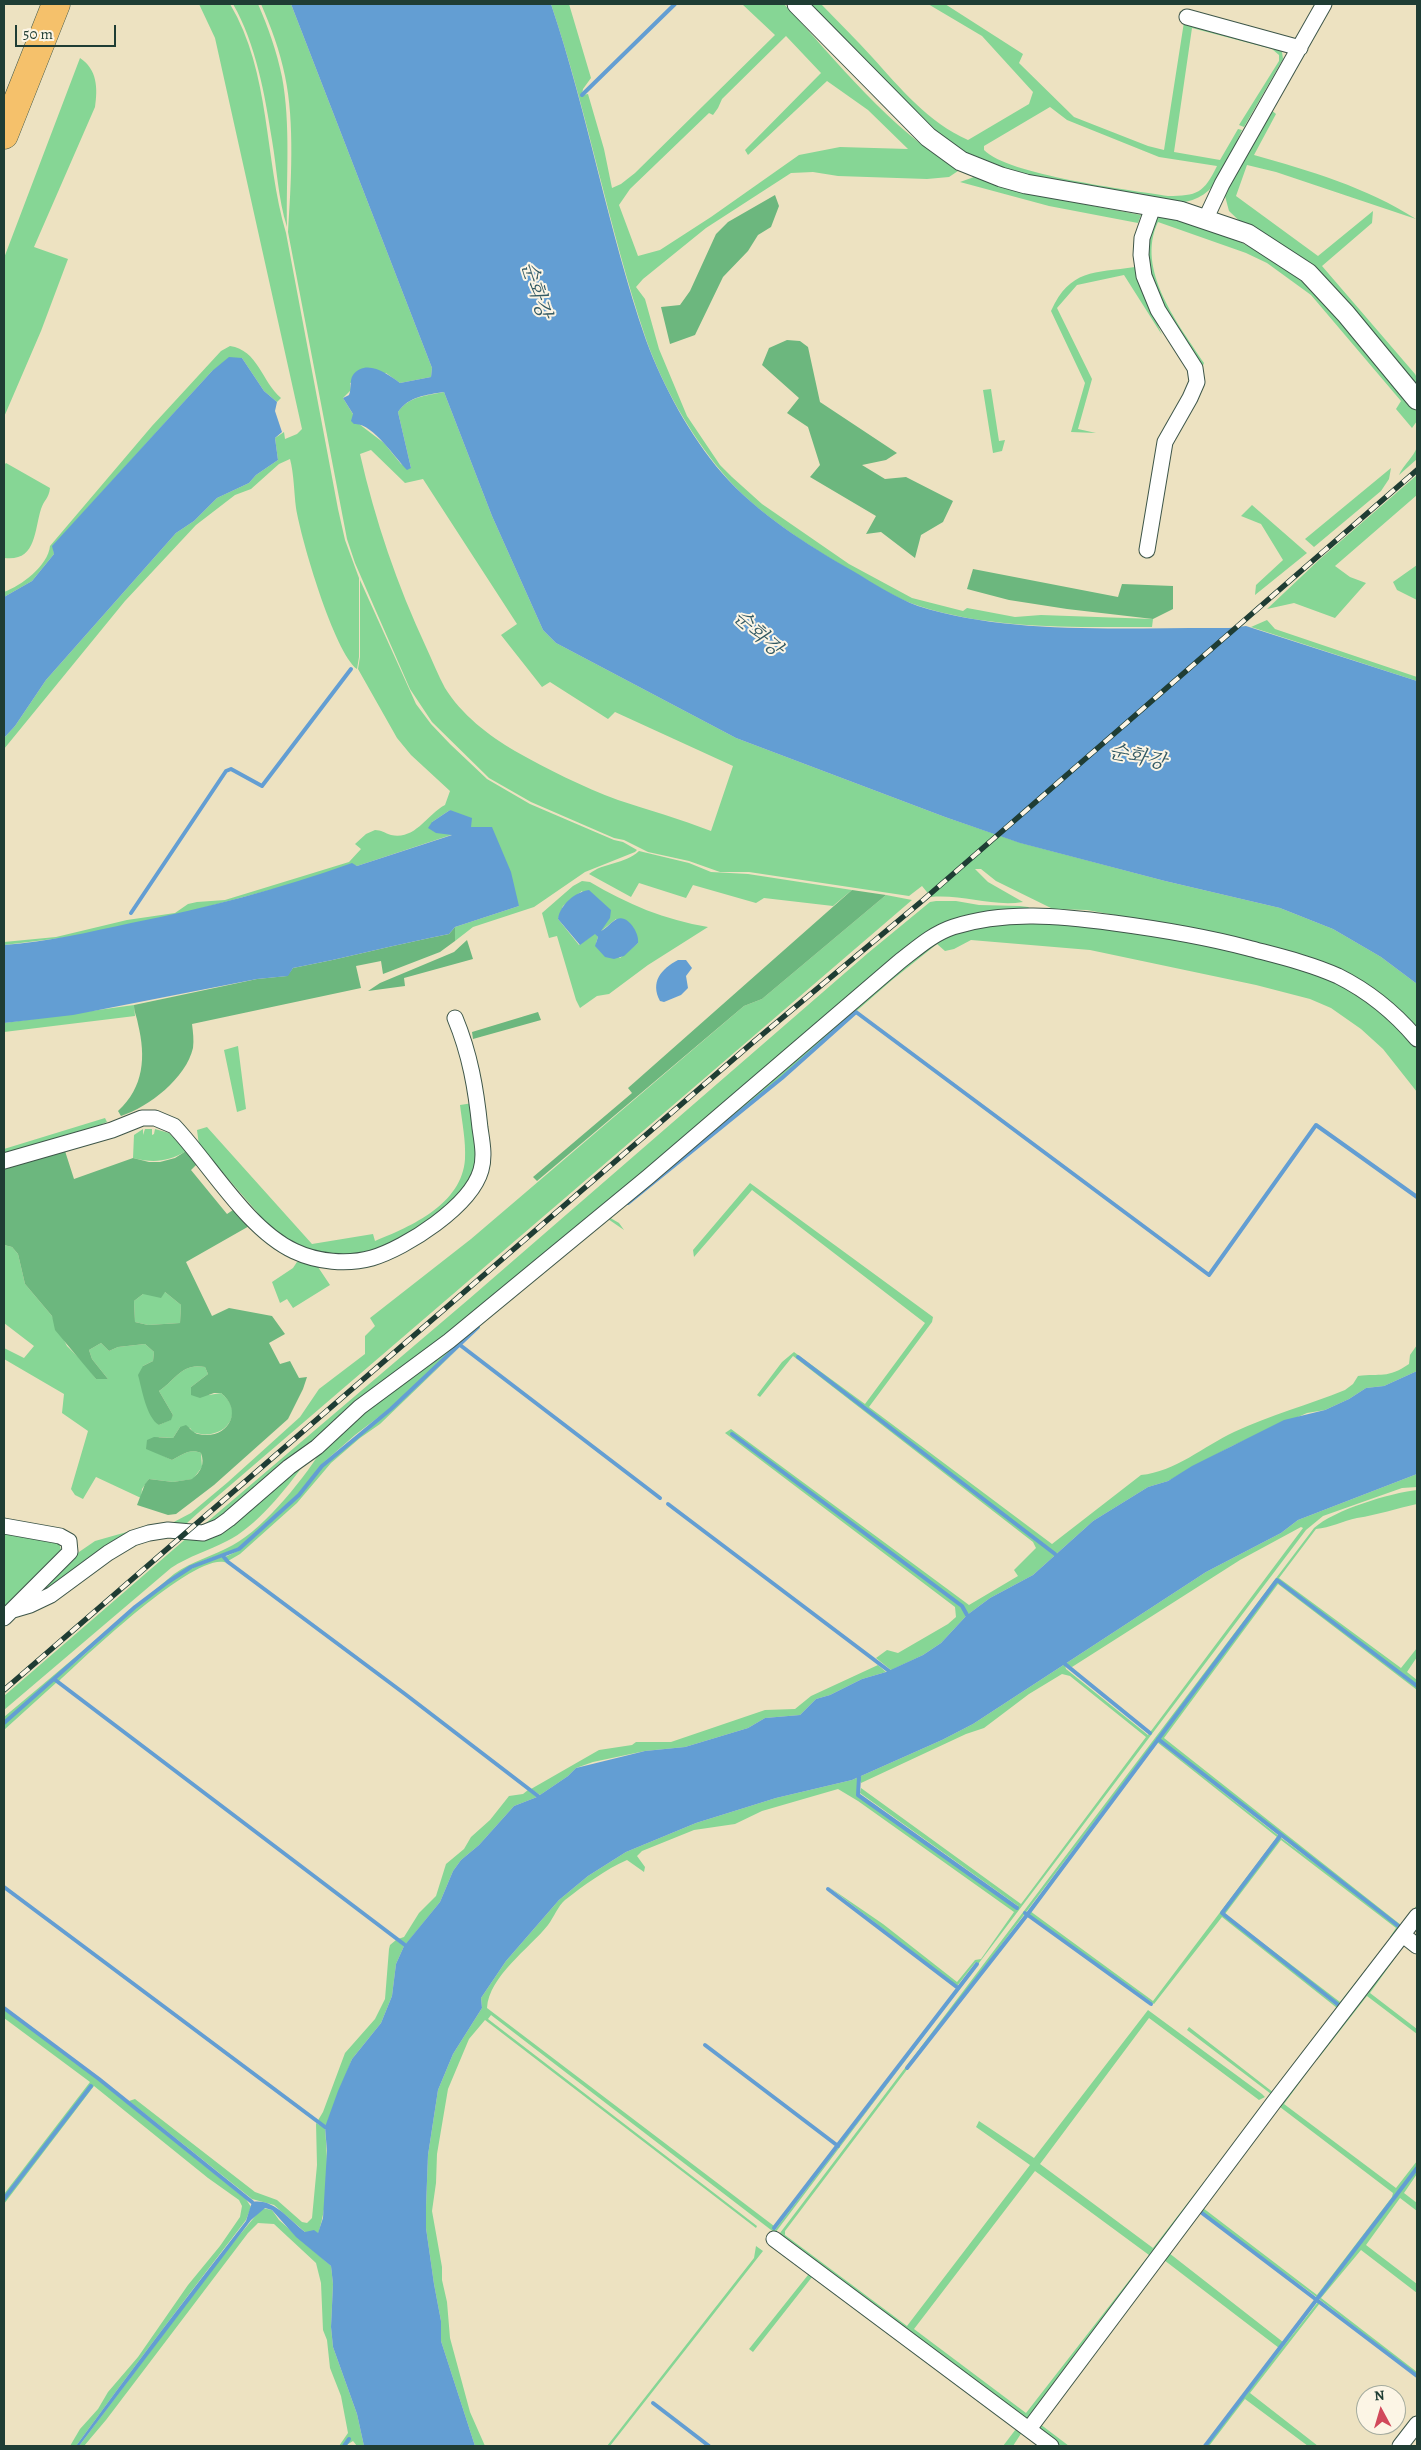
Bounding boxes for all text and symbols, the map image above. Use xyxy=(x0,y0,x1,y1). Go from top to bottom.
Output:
scale bar xyxy=(18,15,119,47)
text: 50 m xyxy=(23,24,53,44)
water label: 순화강 xyxy=(515,259,555,321)
water label: 순화강 xyxy=(727,606,787,662)
water label: 순화강 xyxy=(1106,740,1168,776)
north arrow xyxy=(1356,2385,1406,2435)
text: N xyxy=(1373,2386,1386,2406)

